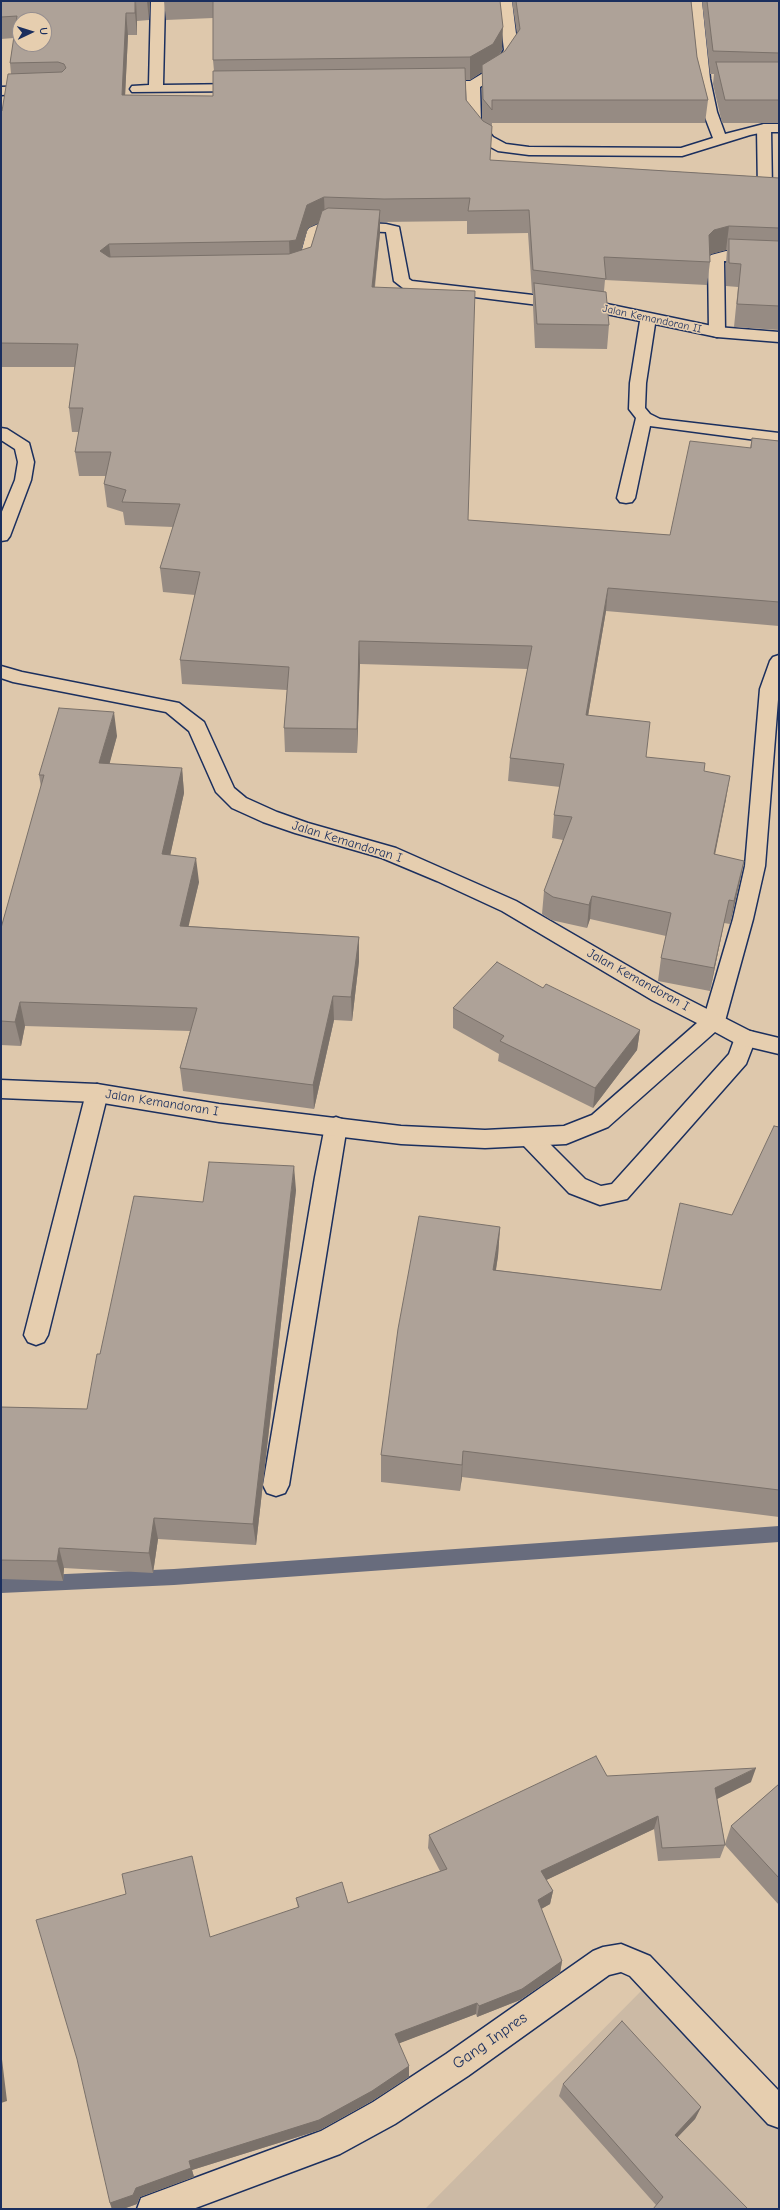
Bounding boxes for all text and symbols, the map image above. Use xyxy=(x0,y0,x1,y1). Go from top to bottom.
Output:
north arrow xyxy=(12,12,52,52)
text: U xyxy=(37,27,50,35)
street label: Jalan Kemandoran II xyxy=(601,302,703,336)
street label: Jalan Kemandoran I xyxy=(290,818,404,866)
street label: Jalan Kemandoran I xyxy=(584,945,692,1015)
street label: Jalan Kemandoran I xyxy=(104,1086,220,1120)
street label: Gang Inpres xyxy=(449,2008,531,2074)

